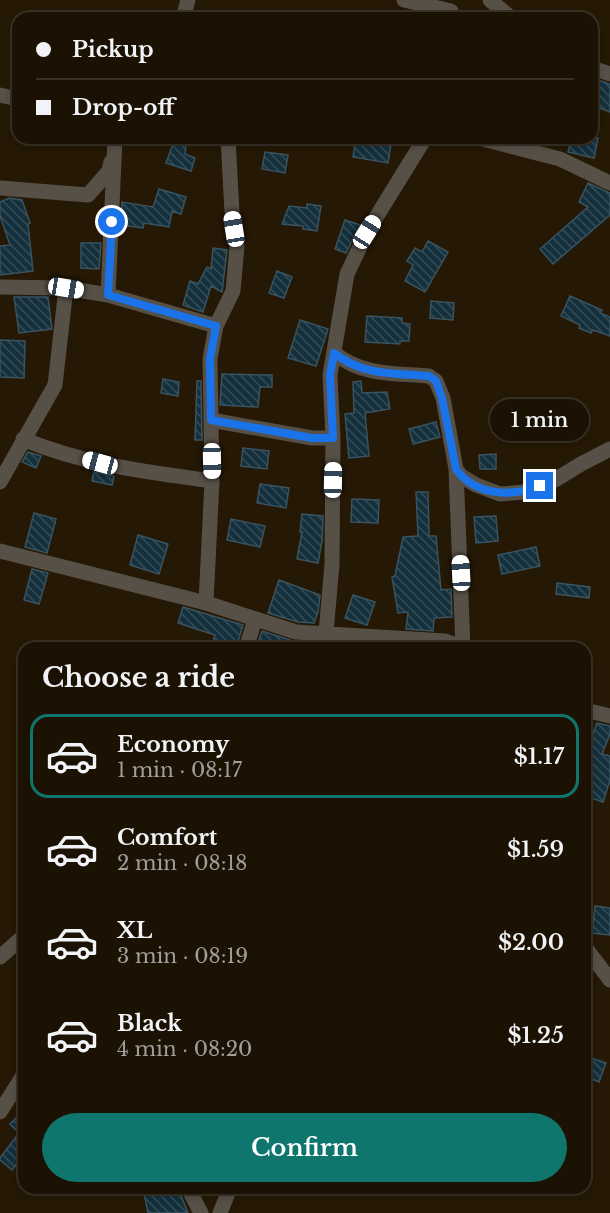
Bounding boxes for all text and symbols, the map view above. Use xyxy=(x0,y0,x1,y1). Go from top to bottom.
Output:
text: Pickup xyxy=(72,36,154,63)
text: Drop-off xyxy=(72,94,174,121)
route start xyxy=(98,208,125,235)
car xyxy=(222,210,246,248)
car xyxy=(350,212,384,252)
car xyxy=(47,276,85,300)
callout: 1 min xyxy=(490,399,590,441)
text: 1 min xyxy=(511,408,568,432)
car xyxy=(203,443,221,479)
car xyxy=(80,450,120,476)
car xyxy=(324,462,342,498)
route end xyxy=(526,472,553,499)
car xyxy=(451,555,471,591)
text: Choose a ride xyxy=(42,661,235,694)
icon: car xyxy=(45,729,99,783)
text: Economy xyxy=(117,731,229,758)
text: $1.17 xyxy=(514,743,564,770)
text: 1 min · 08:17 xyxy=(117,758,242,782)
icon: car xyxy=(45,822,99,876)
text: Comfort xyxy=(117,824,217,851)
text: $1.59 xyxy=(507,836,564,863)
text: 2 min · 08:18 xyxy=(117,851,247,875)
icon: car xyxy=(45,915,99,969)
text: XL xyxy=(117,917,152,944)
text: $2.00 xyxy=(498,929,564,956)
text: 3 min · 08:19 xyxy=(117,944,248,968)
icon: car xyxy=(45,1008,99,1062)
text: Black xyxy=(117,1010,182,1037)
text: $1.25 xyxy=(508,1022,564,1049)
text: 4 min · 08:20 xyxy=(117,1037,252,1061)
button: Confirm xyxy=(42,1113,567,1182)

